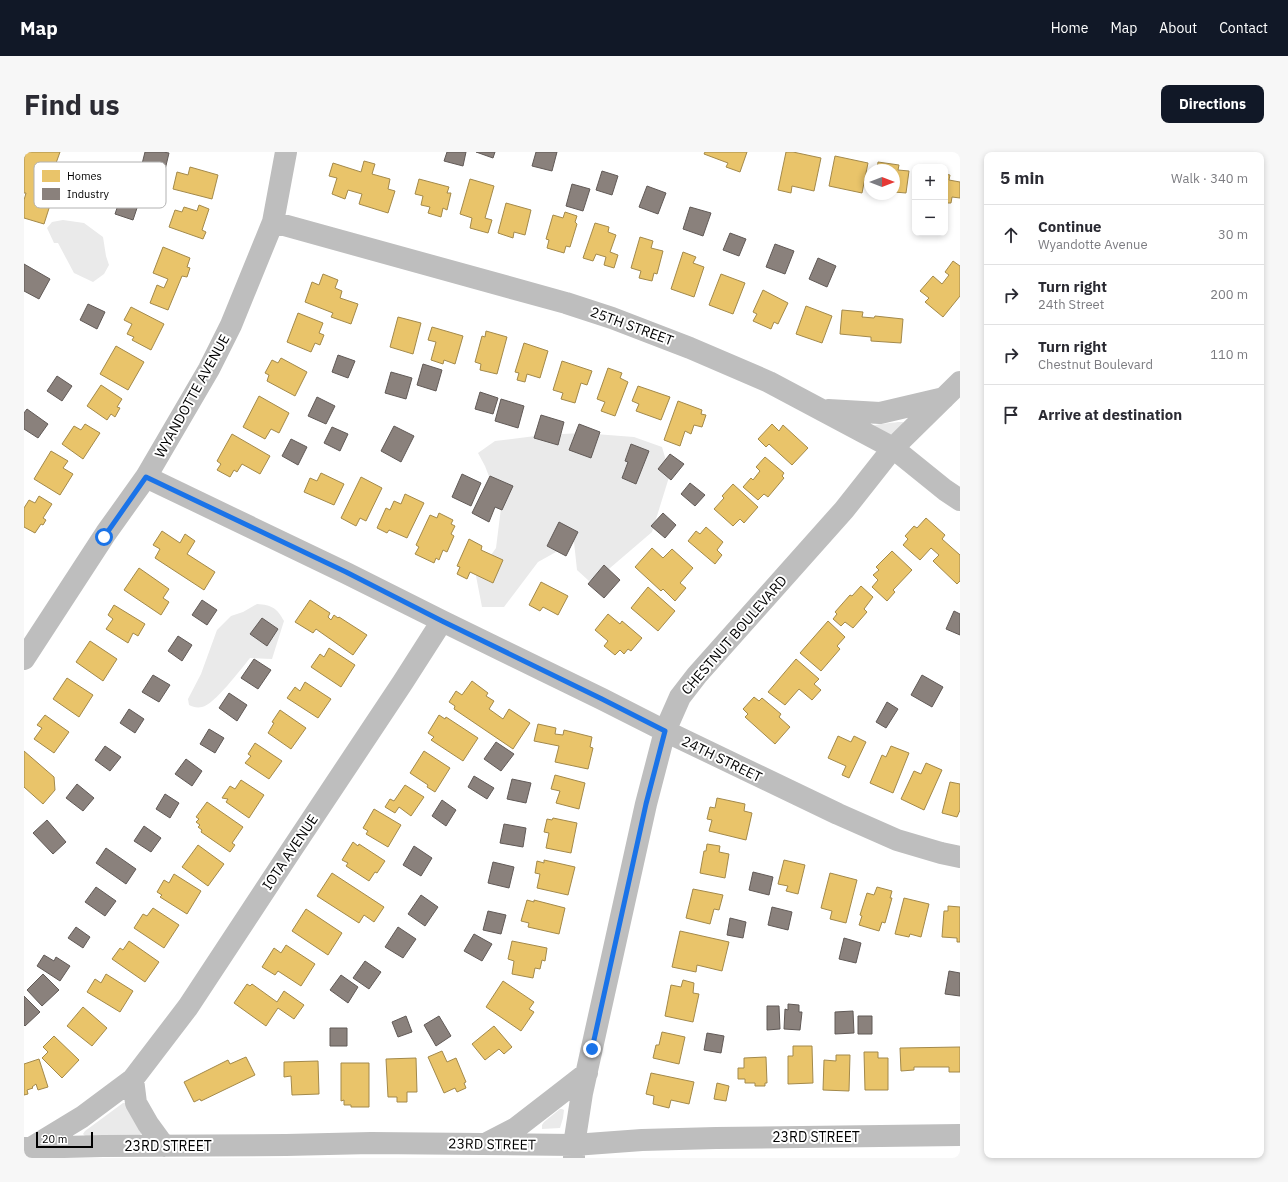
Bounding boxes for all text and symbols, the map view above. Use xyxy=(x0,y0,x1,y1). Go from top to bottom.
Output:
text: Map xyxy=(20,16,58,40)
text: Home xyxy=(1051,19,1088,37)
text: Map xyxy=(1110,19,1137,37)
text: About xyxy=(1159,19,1197,37)
text: Contact xyxy=(1219,19,1268,37)
button: Directions xyxy=(1161,85,1264,123)
text: Find us xyxy=(24,86,120,123)
legend xyxy=(34,162,166,208)
north arrow xyxy=(864,164,900,200)
map controls xyxy=(912,164,948,236)
button: + xyxy=(912,164,948,200)
text: 5 min xyxy=(1000,167,1044,189)
text: Homes xyxy=(67,169,102,183)
text: Walk · 340 m xyxy=(1171,170,1248,187)
text: Industry xyxy=(67,187,110,201)
button: − xyxy=(912,200,948,236)
text: Continue xyxy=(1038,217,1102,236)
icon: ahead xyxy=(1000,224,1022,246)
text: 30 m xyxy=(1218,226,1248,243)
text: Wyandotte Avenue xyxy=(1038,236,1148,253)
text: Turn right xyxy=(1038,277,1107,296)
icon: right xyxy=(1000,284,1022,306)
text: 200 m xyxy=(1210,286,1248,303)
text: 24th Street xyxy=(1038,296,1104,313)
street label: 25TH STREET xyxy=(588,303,676,349)
street label: WYANDOTTE AVENUE xyxy=(151,331,233,461)
text: Turn right xyxy=(1038,337,1107,356)
icon: right xyxy=(1000,344,1022,366)
text: 110 m xyxy=(1210,346,1248,363)
text: Chestnut Boulevard xyxy=(1038,356,1153,373)
icon: arrive xyxy=(1000,404,1022,426)
text: Arrive at destination xyxy=(1038,405,1182,424)
route start xyxy=(95,528,113,546)
street label: CHESTNUT BOULEVARD xyxy=(677,572,791,698)
street label: 24TH STREET xyxy=(679,732,765,786)
street label: IOTA AVENUE xyxy=(258,811,322,893)
route end xyxy=(583,1040,601,1058)
street label: 23RD STREET xyxy=(772,1128,860,1146)
scale bar xyxy=(36,1130,93,1149)
text: 20 m xyxy=(42,1132,67,1146)
street label: 23RD STREET xyxy=(448,1134,536,1154)
street label: 23RD STREET xyxy=(124,1137,212,1155)

